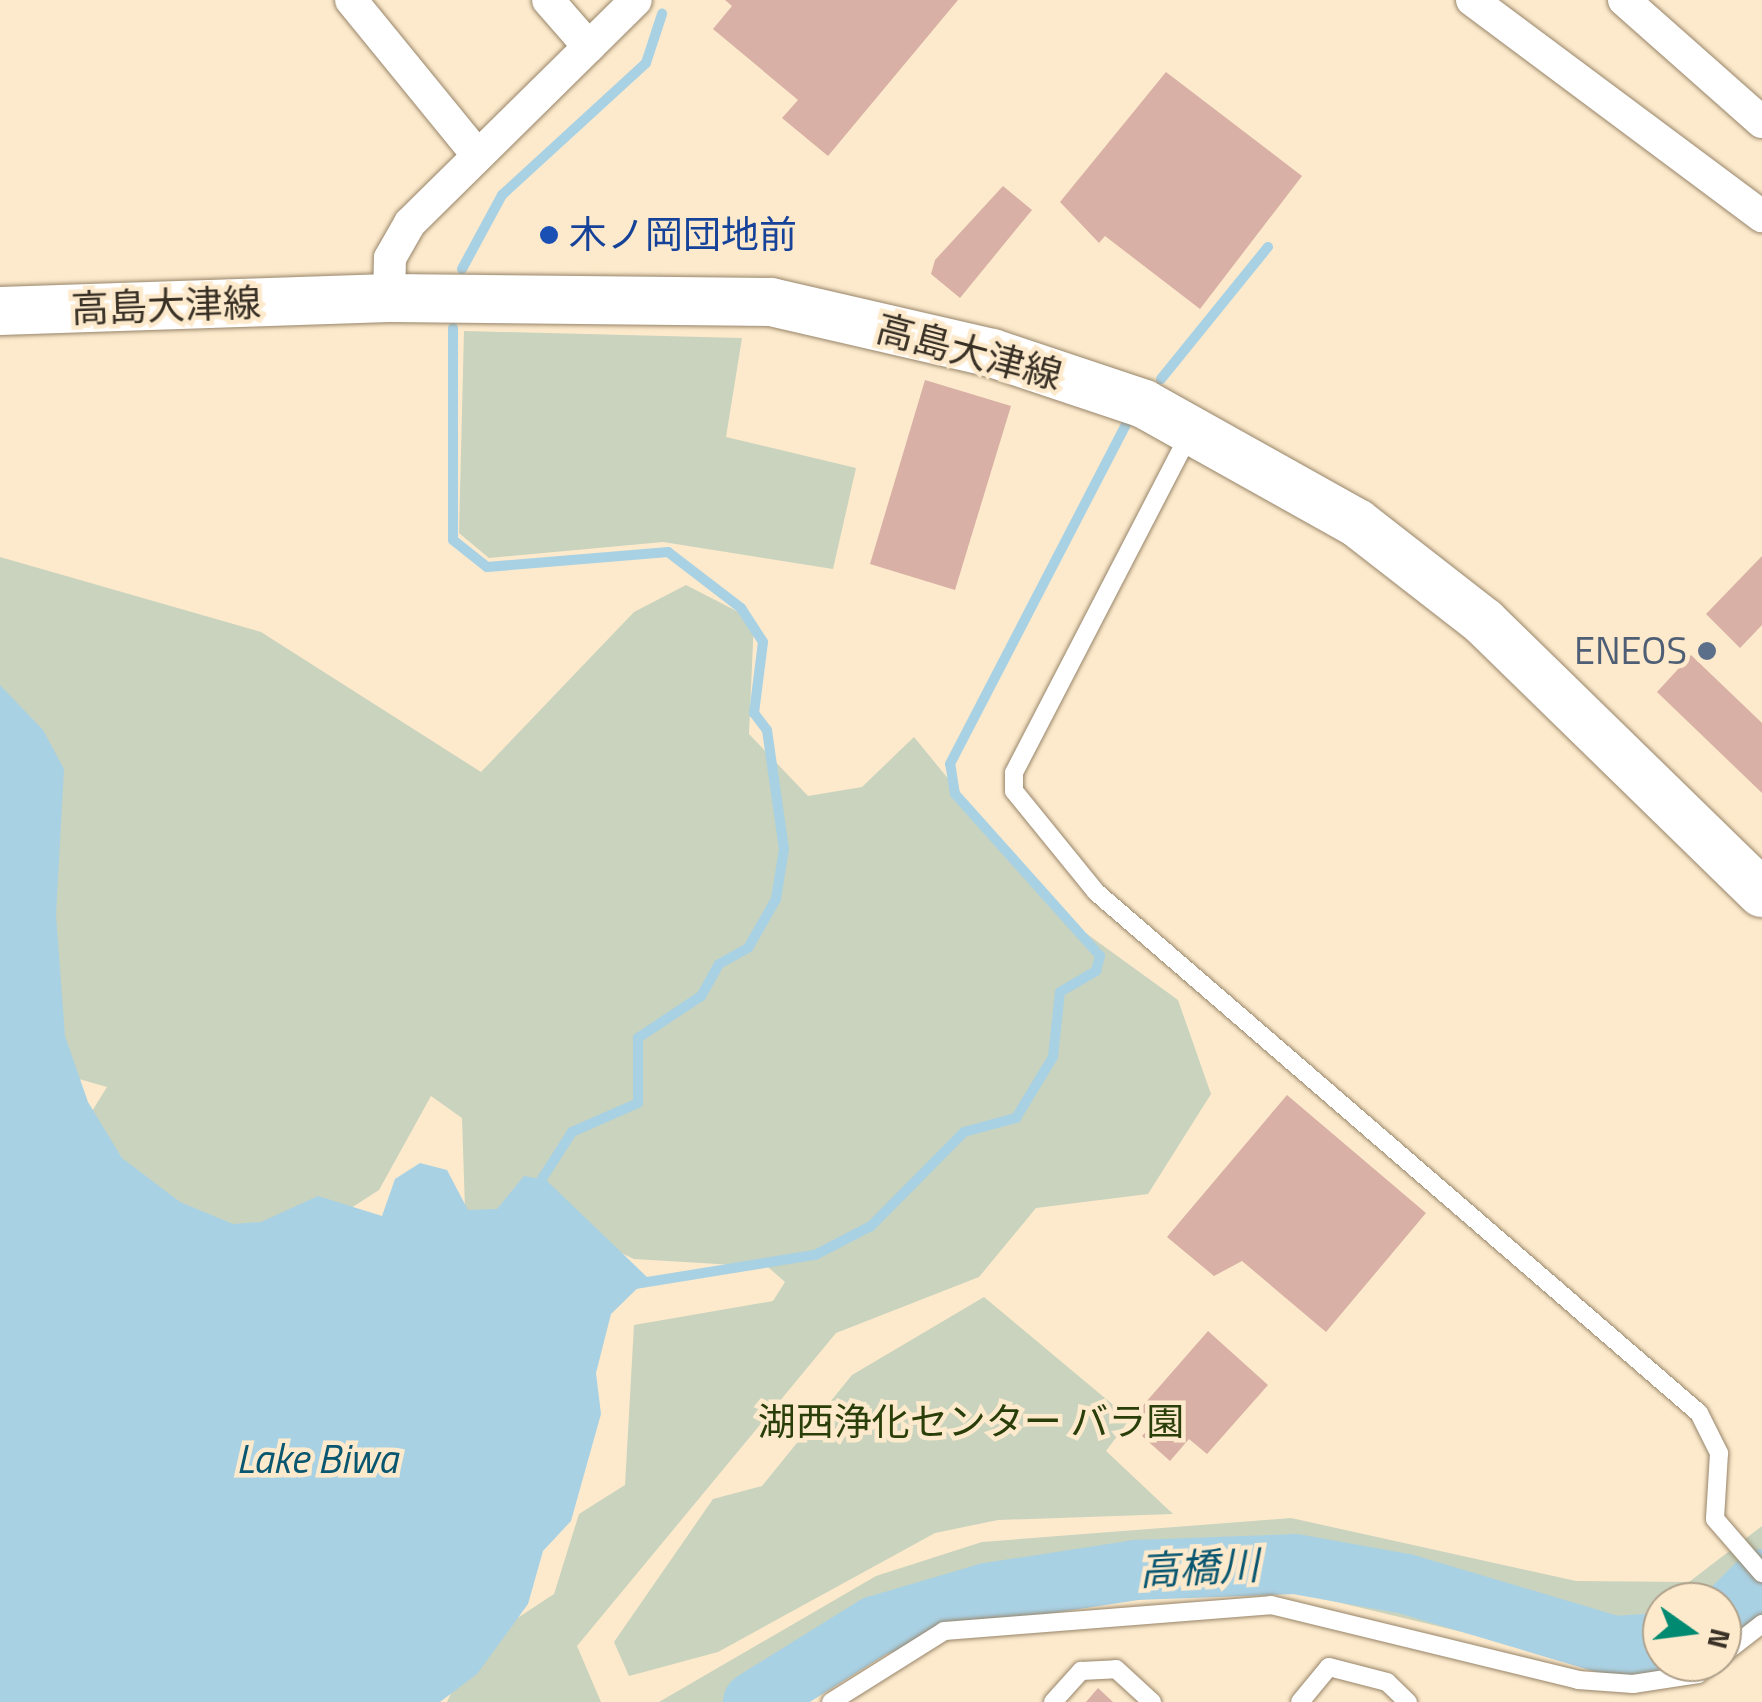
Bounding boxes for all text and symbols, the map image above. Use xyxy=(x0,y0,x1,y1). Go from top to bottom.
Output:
place label: 木ノ岡団地前 xyxy=(569,212,797,258)
marker: 木ノ岡団地前 xyxy=(538,224,560,246)
street label: 高島大津線 xyxy=(70,280,262,332)
street label: 高島大津線 xyxy=(871,305,1067,399)
place label: ENEOS xyxy=(1574,628,1687,674)
marker: ENEOS xyxy=(1696,640,1718,662)
park label: 湖西浄化センター バラ園 xyxy=(758,1399,1184,1445)
water label: Lake Biwa xyxy=(236,1435,398,1483)
water label: 高橋川 xyxy=(1138,1541,1260,1595)
north arrow xyxy=(1642,1582,1742,1682)
text: N xyxy=(1696,1624,1743,1654)

